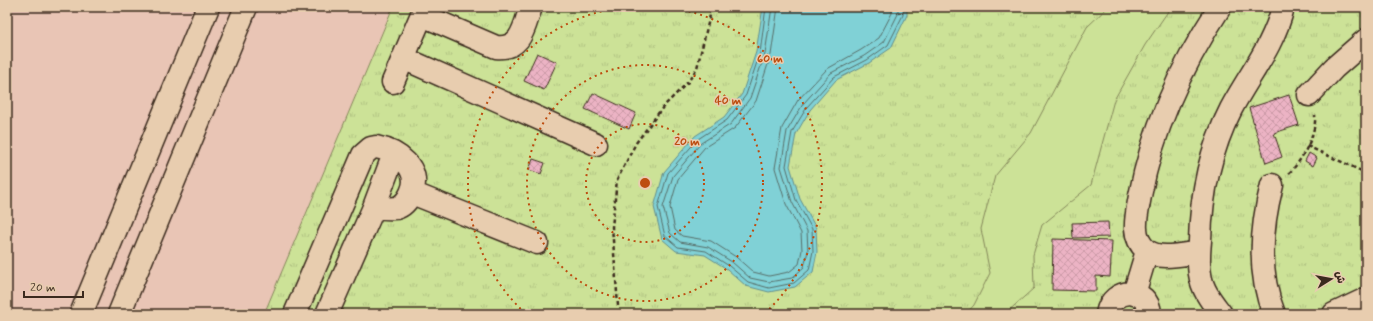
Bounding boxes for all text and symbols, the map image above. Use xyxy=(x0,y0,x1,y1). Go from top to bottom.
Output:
text: 60 m xyxy=(757,51,783,67)
text: 40 m xyxy=(715,93,742,109)
text: 20 m xyxy=(674,134,700,150)
centre of rings xyxy=(638,176,652,190)
north arrow xyxy=(1311,259,1351,299)
text: ش xyxy=(1332,270,1348,285)
scale bar xyxy=(24,273,83,299)
text: 20 m xyxy=(30,280,56,296)

